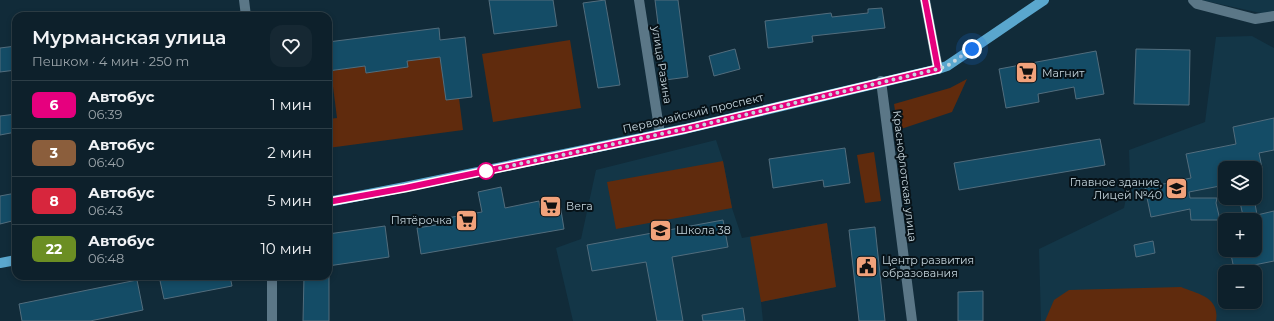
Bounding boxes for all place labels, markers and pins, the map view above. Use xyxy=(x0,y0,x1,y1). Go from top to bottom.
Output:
supermarket icon: Магнит xyxy=(1014,60,1040,86)
place label: Магнит xyxy=(1042,66,1085,80)
unlabelled marker xyxy=(477,162,495,180)
place label: Главное здание, Лицей №40 xyxy=(1070,175,1162,202)
school or university icon: Главное здание, Лицей №40 xyxy=(1164,175,1190,201)
supermarket icon: Вега xyxy=(538,193,564,219)
place label: Вега xyxy=(566,199,593,213)
supermarket icon: Пятёрочка xyxy=(454,207,480,233)
place label: Пятёрочка xyxy=(391,213,452,227)
school or university icon: Школа 38 xyxy=(648,217,674,243)
place label: Школа 38 xyxy=(676,223,731,237)
public building icon: Центр развития образования xyxy=(853,253,879,279)
place label: Центр развития образования xyxy=(882,253,974,280)

